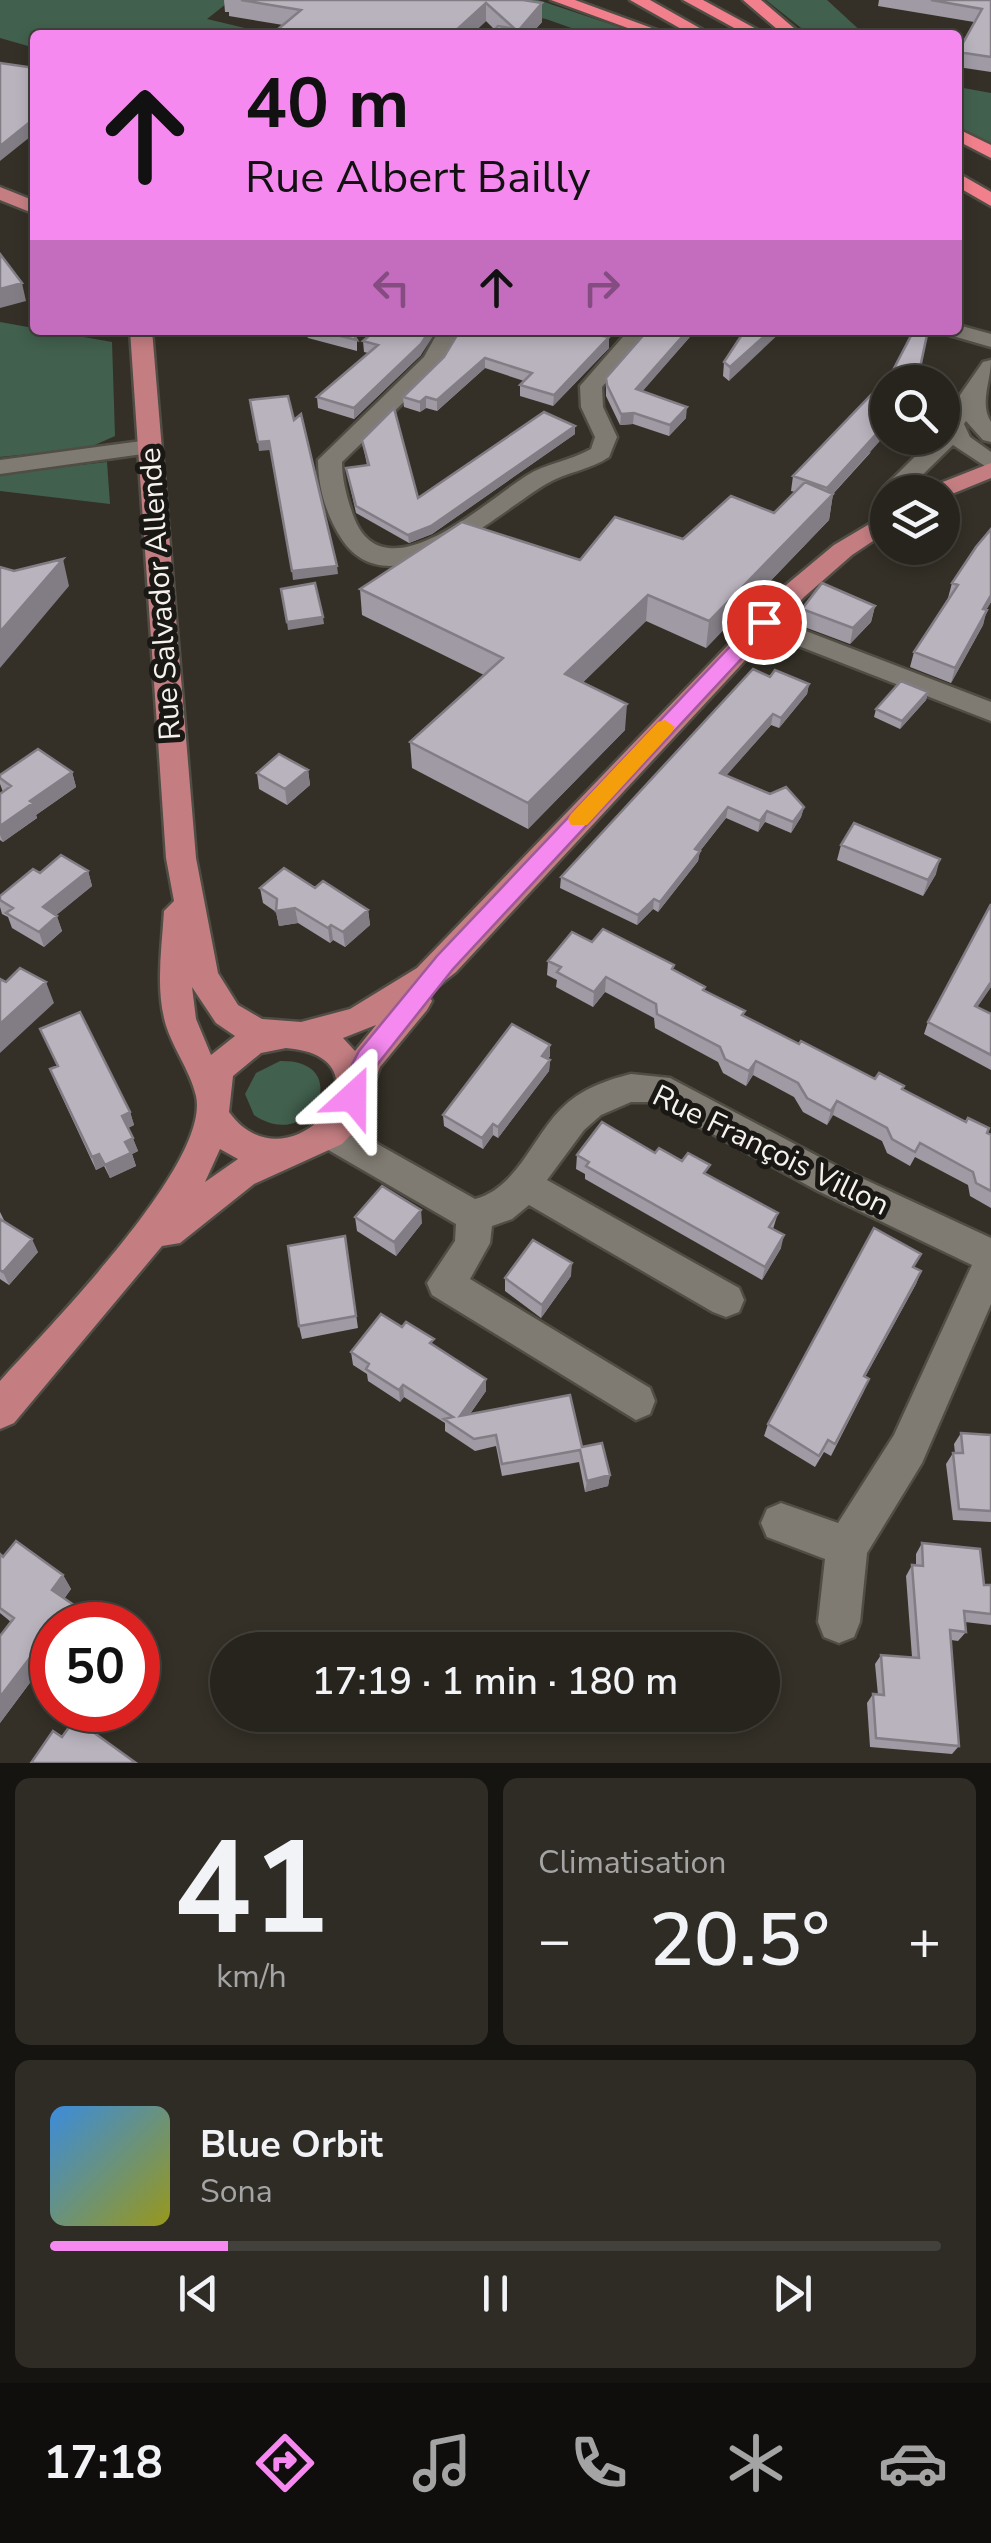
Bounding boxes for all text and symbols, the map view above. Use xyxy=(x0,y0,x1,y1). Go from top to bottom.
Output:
text: 40 m xyxy=(245,56,409,152)
icon: ahead xyxy=(80,70,210,200)
text: Rue Albert Bailly xyxy=(245,147,591,208)
icon: left xyxy=(364,260,419,315)
icon: ahead xyxy=(469,260,524,315)
icon: right xyxy=(574,260,629,315)
map controls xyxy=(870,365,960,565)
button: search xyxy=(870,365,960,455)
street label: Rue Salvador Allende xyxy=(130,446,191,742)
button: layers xyxy=(870,475,960,565)
pin xyxy=(722,580,807,665)
icon: arrive xyxy=(737,595,792,650)
position arrow xyxy=(301,1045,405,1149)
street label: Rue François Villon xyxy=(646,1075,896,1226)
speed limit sign: 50 xyxy=(30,1602,160,1732)
text: 17:19 · 1 min · 180 m xyxy=(312,1656,678,1707)
text: 41 xyxy=(173,1801,330,1978)
text: Climatisation xyxy=(538,1841,726,1884)
text: 20.5° xyxy=(649,1889,830,1991)
text: − xyxy=(538,1903,571,1978)
text: + xyxy=(908,1903,941,1978)
text: km/h xyxy=(216,1955,287,1998)
text: Blue Orbit xyxy=(200,2119,383,2170)
text: Sona xyxy=(200,2170,273,2213)
icon: previous xyxy=(171,2266,226,2321)
icon: pause xyxy=(468,2266,523,2321)
icon: next xyxy=(765,2266,820,2321)
icon: directions xyxy=(250,2428,320,2498)
icon: music xyxy=(407,2428,477,2498)
icon: phone xyxy=(564,2428,634,2498)
icon: climate xyxy=(721,2428,791,2498)
icon: car xyxy=(878,2428,948,2498)
text: 17:18 xyxy=(43,2433,163,2494)

